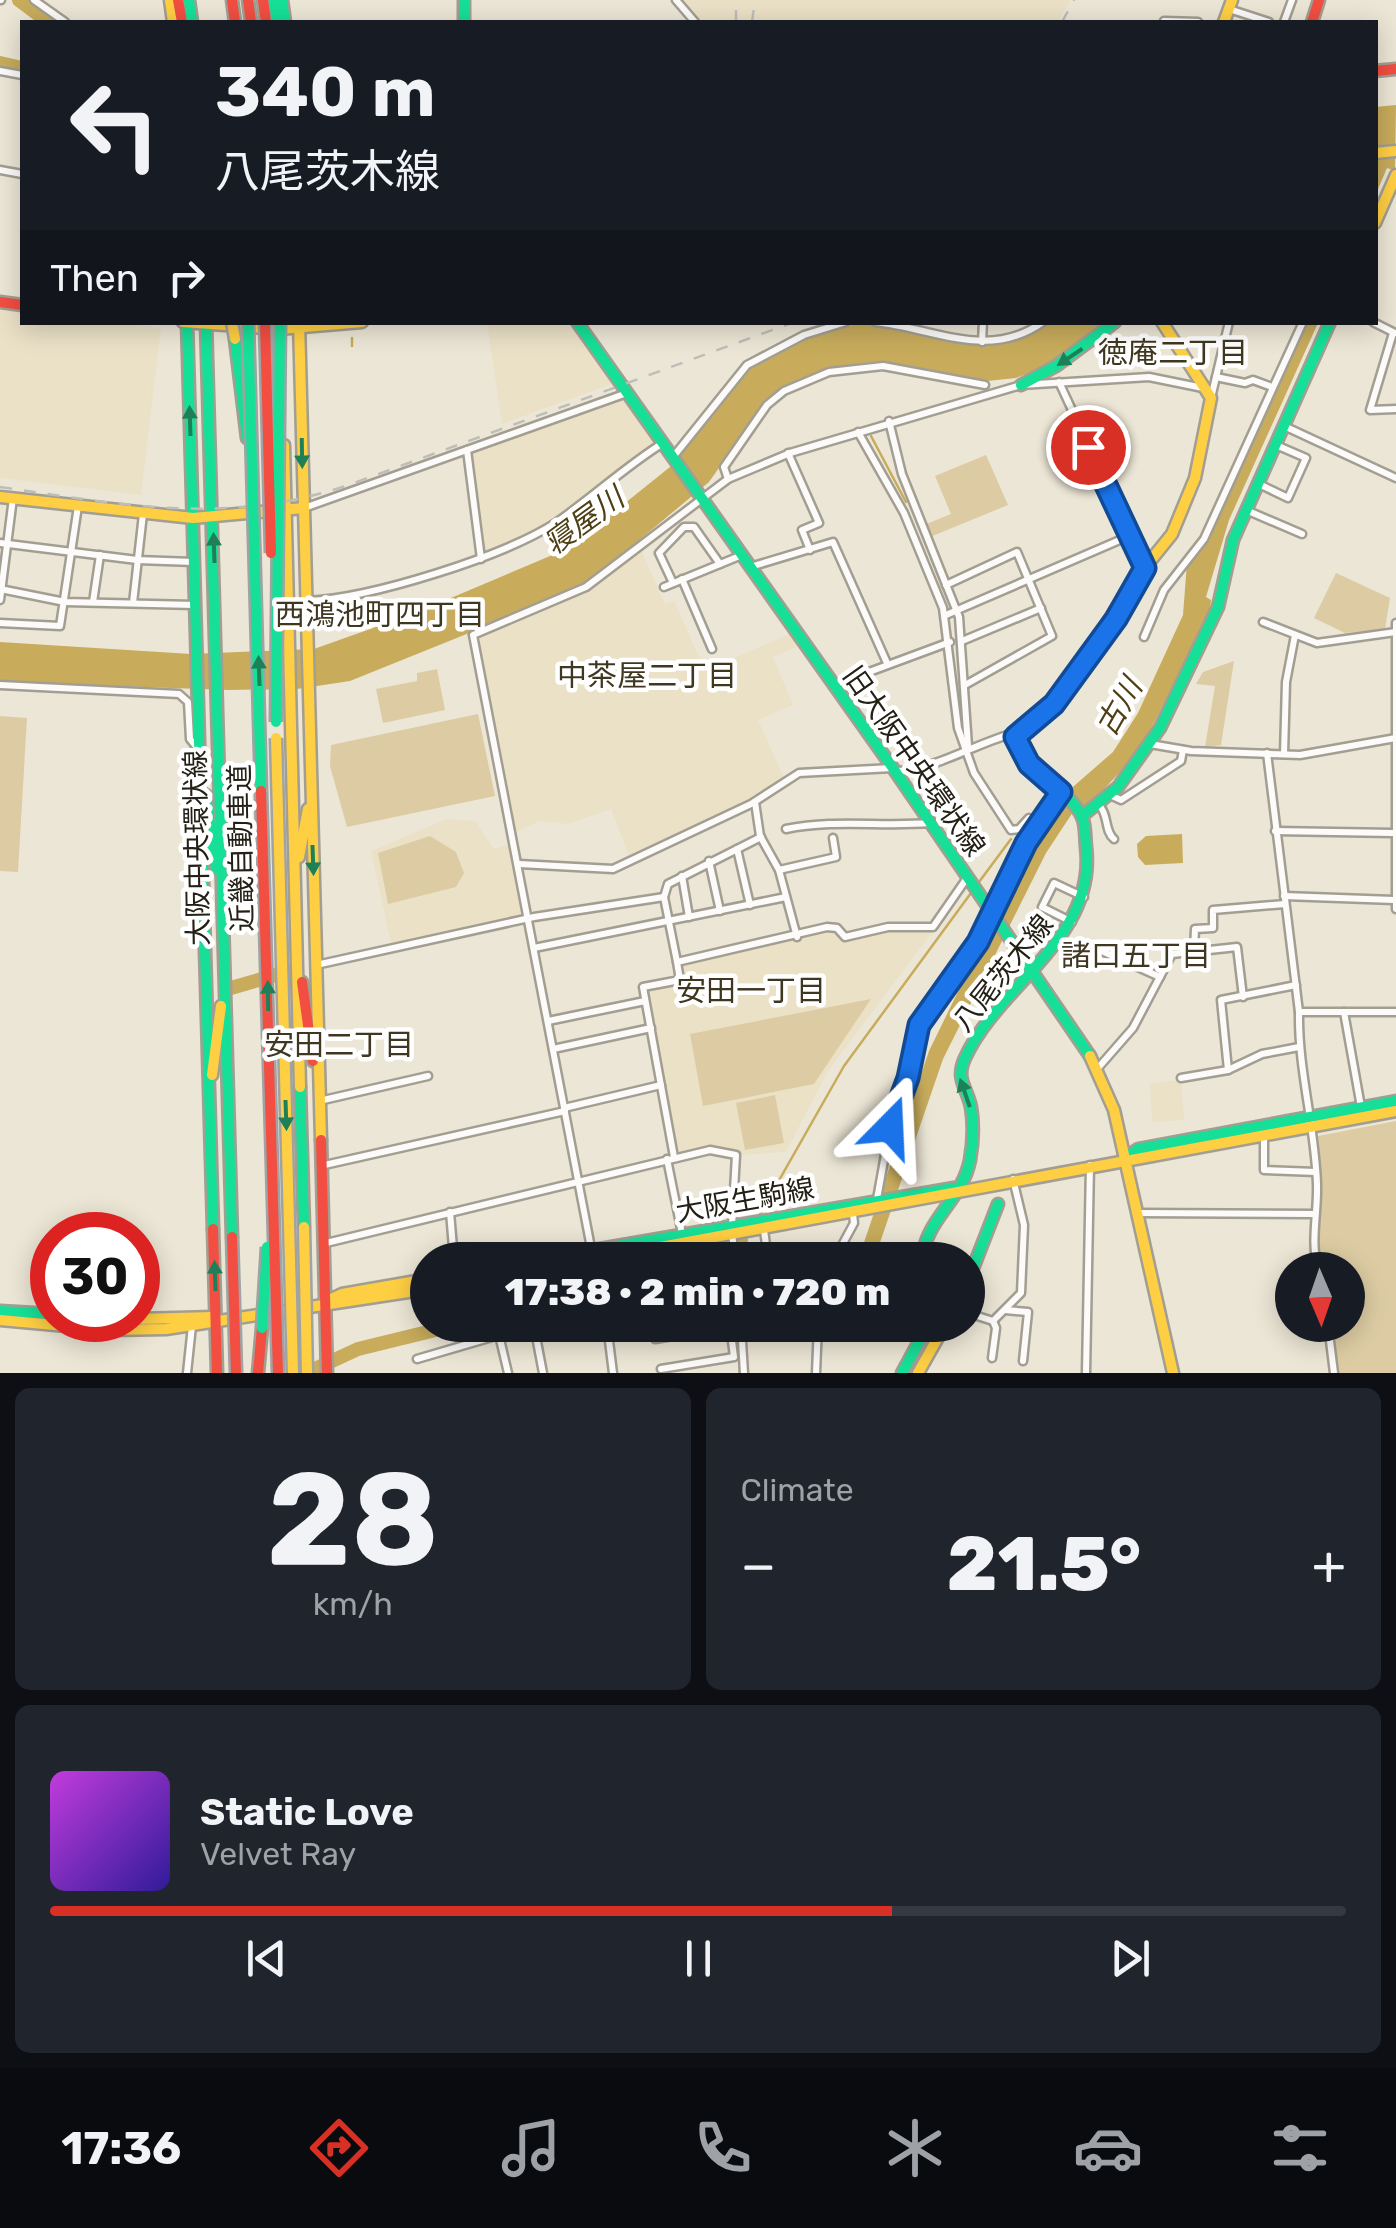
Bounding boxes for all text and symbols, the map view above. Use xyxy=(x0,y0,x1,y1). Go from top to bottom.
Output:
text: 340 m xyxy=(215,51,436,134)
icon: left xyxy=(50,60,180,190)
text: 八尾茨木線 xyxy=(215,145,440,198)
icon: right xyxy=(159,250,214,305)
text: Then xyxy=(50,255,139,301)
district label: 徳庵二丁目 xyxy=(1098,335,1248,371)
one-way arrow xyxy=(1056,347,1083,366)
one-way arrow xyxy=(182,404,198,436)
pin xyxy=(1046,405,1131,490)
icon: arrive xyxy=(1061,420,1116,475)
one-way arrow xyxy=(295,437,311,469)
water label: 寝屋川 xyxy=(537,478,633,562)
one-way arrow xyxy=(205,531,221,563)
district label: 西鴻池町四丁目 xyxy=(275,597,485,633)
one-way arrow xyxy=(250,654,266,686)
district label: 中茶屋二丁目 xyxy=(557,658,737,694)
street label: 旧大阪中央環状線 xyxy=(836,660,992,862)
water label: 古川 xyxy=(1088,669,1151,742)
street label: 大阪中央環状線 xyxy=(179,750,215,946)
street label: 近畿自動車道 xyxy=(223,764,259,932)
one-way arrow xyxy=(306,844,322,876)
street label: 八尾茨木線 xyxy=(946,908,1060,1038)
district label: 諸口五丁目 xyxy=(1061,938,1211,974)
district label: 安田一丁目 xyxy=(676,973,826,1009)
one-way arrow xyxy=(259,979,275,1011)
district label: 安田二丁目 xyxy=(264,1027,414,1063)
position arrow xyxy=(838,1075,942,1179)
one-way arrow xyxy=(956,1077,971,1107)
one-way arrow xyxy=(279,1099,295,1131)
street label: 大阪生駒線 xyxy=(673,1172,817,1228)
speed limit sign: 30 xyxy=(30,1212,160,1342)
north arrow xyxy=(1275,1252,1365,1342)
map controls xyxy=(1275,1252,1365,1342)
one-way arrow xyxy=(207,1259,223,1291)
text: 17:38 · 2 min · 720 m xyxy=(505,1269,890,1315)
text: 28 xyxy=(266,1442,439,1597)
text: Climate xyxy=(741,1471,854,1509)
text: 21.5° xyxy=(947,1520,1141,1609)
text: − xyxy=(741,1533,776,1598)
text: + xyxy=(1312,1533,1346,1598)
text: km/h xyxy=(313,1585,393,1623)
text: Static Love xyxy=(200,1789,414,1835)
text: Velvet Ray xyxy=(200,1835,356,1873)
icon: previous xyxy=(239,1931,294,1986)
icon: pause xyxy=(671,1931,726,1986)
icon: next xyxy=(1103,1931,1158,1986)
icon: directions xyxy=(304,2113,374,2183)
icon: music xyxy=(496,2113,566,2183)
icon: phone xyxy=(688,2113,758,2183)
icon: climate xyxy=(880,2113,950,2183)
icon: car xyxy=(1073,2113,1143,2183)
icon: filters xyxy=(1265,2113,1335,2183)
text: 17:36 xyxy=(61,2122,181,2175)

